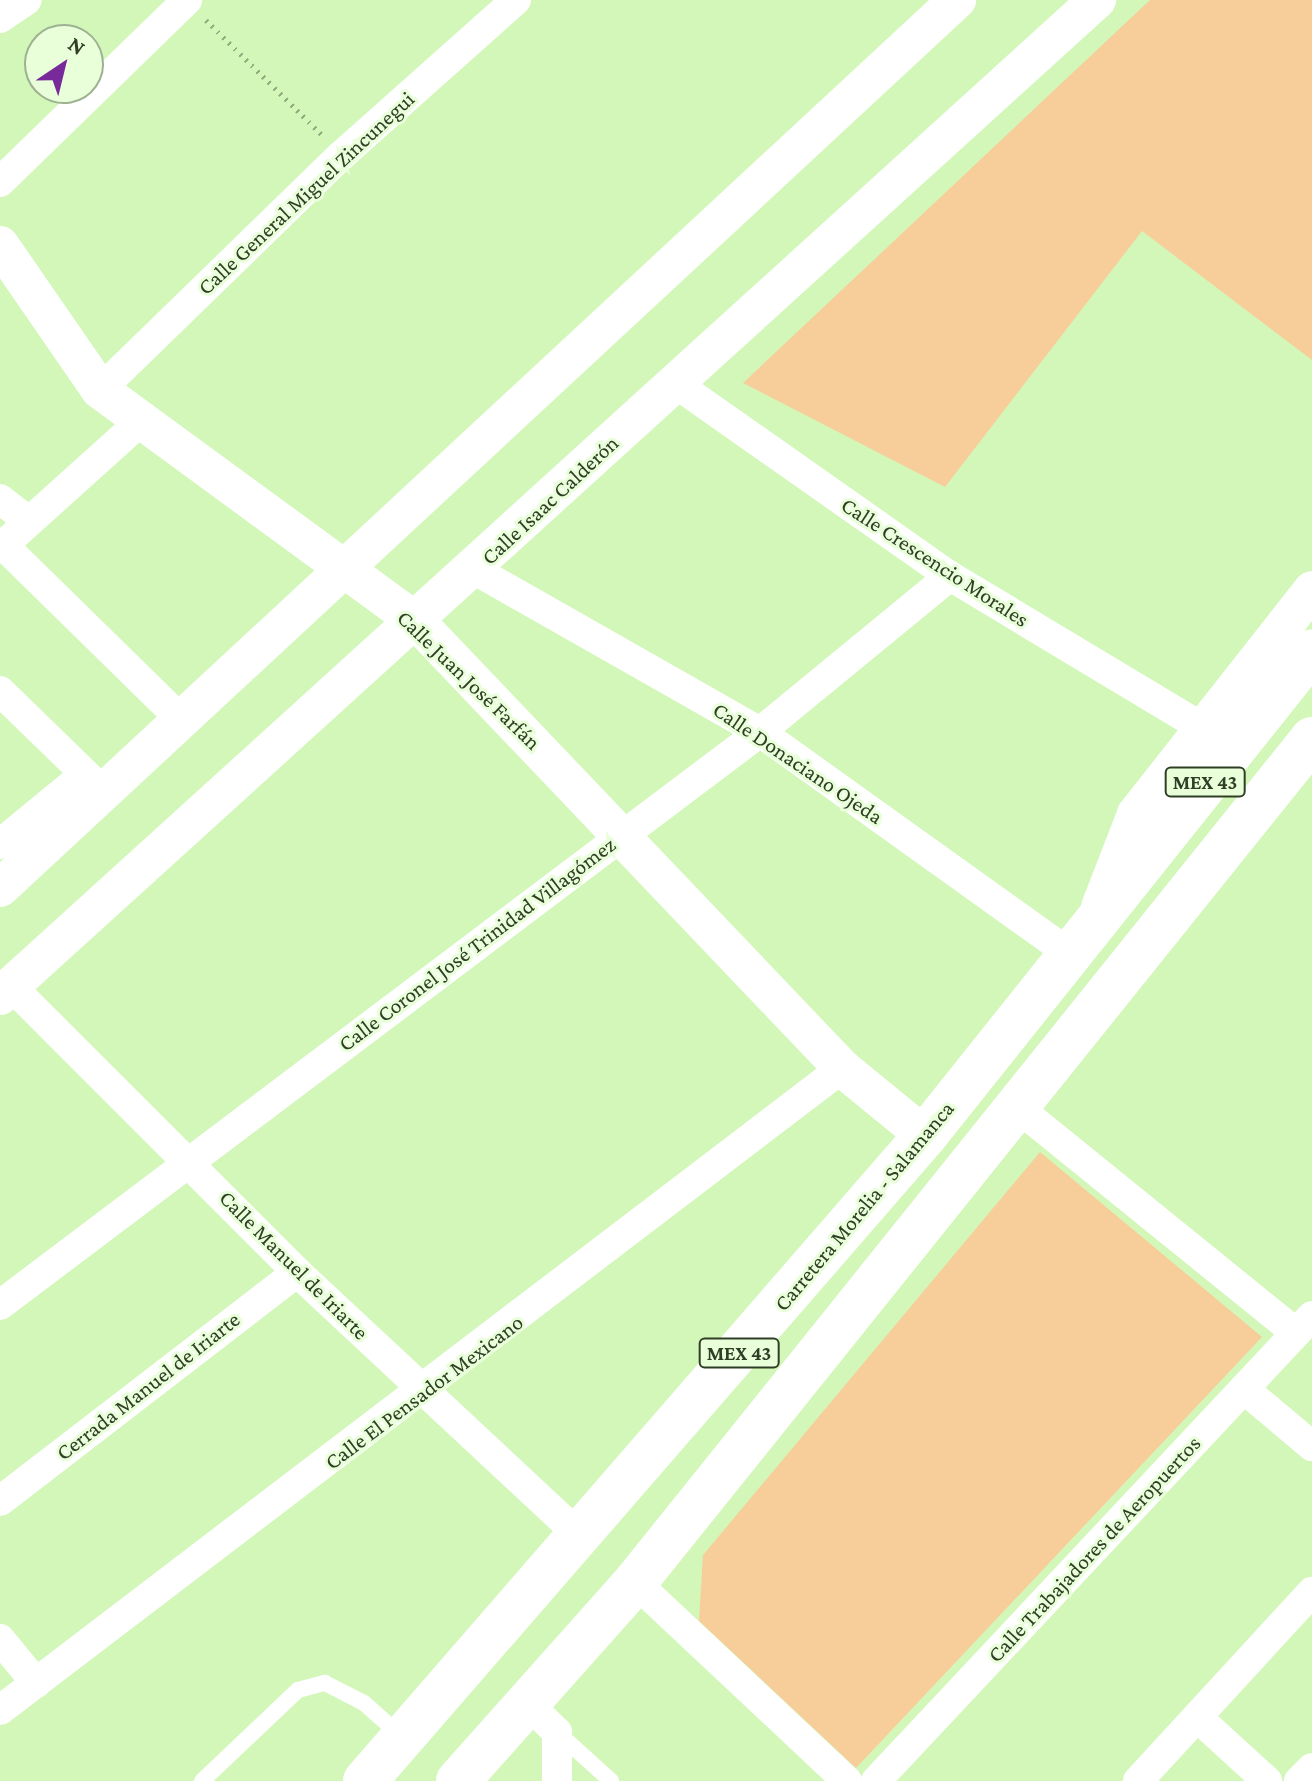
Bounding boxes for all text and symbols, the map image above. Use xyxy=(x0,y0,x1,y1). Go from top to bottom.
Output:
north arrow xyxy=(24,24,104,104)
text: N xyxy=(64,31,90,60)
street label: Calle General Miguel Zincunegui xyxy=(192,86,420,300)
street label: Calle Isaac Calderón xyxy=(476,430,624,570)
street label: Calle Crescencio Morales xyxy=(836,491,1034,633)
street label: Calle Juan José Farfán xyxy=(392,605,546,755)
street label: Calle Donaciano Ojeda xyxy=(708,696,888,830)
road number: MEX 43 xyxy=(1163,766,1247,798)
street label: Calle Coronel José Trinidad Villagómez xyxy=(333,831,621,1057)
street label: Carretera Morelia - Salamanca xyxy=(768,1096,960,1316)
street label: Calle Manuel de Iriarte xyxy=(214,1185,374,1345)
street label: Cerrada Manuel de Iriarte xyxy=(51,1306,245,1466)
street label: Calle El Pensador Mexicano xyxy=(320,1309,528,1475)
road number: MEX 43 xyxy=(697,1337,781,1369)
street label: Calle Trabajadores de Aeropuertos xyxy=(982,1430,1206,1668)

